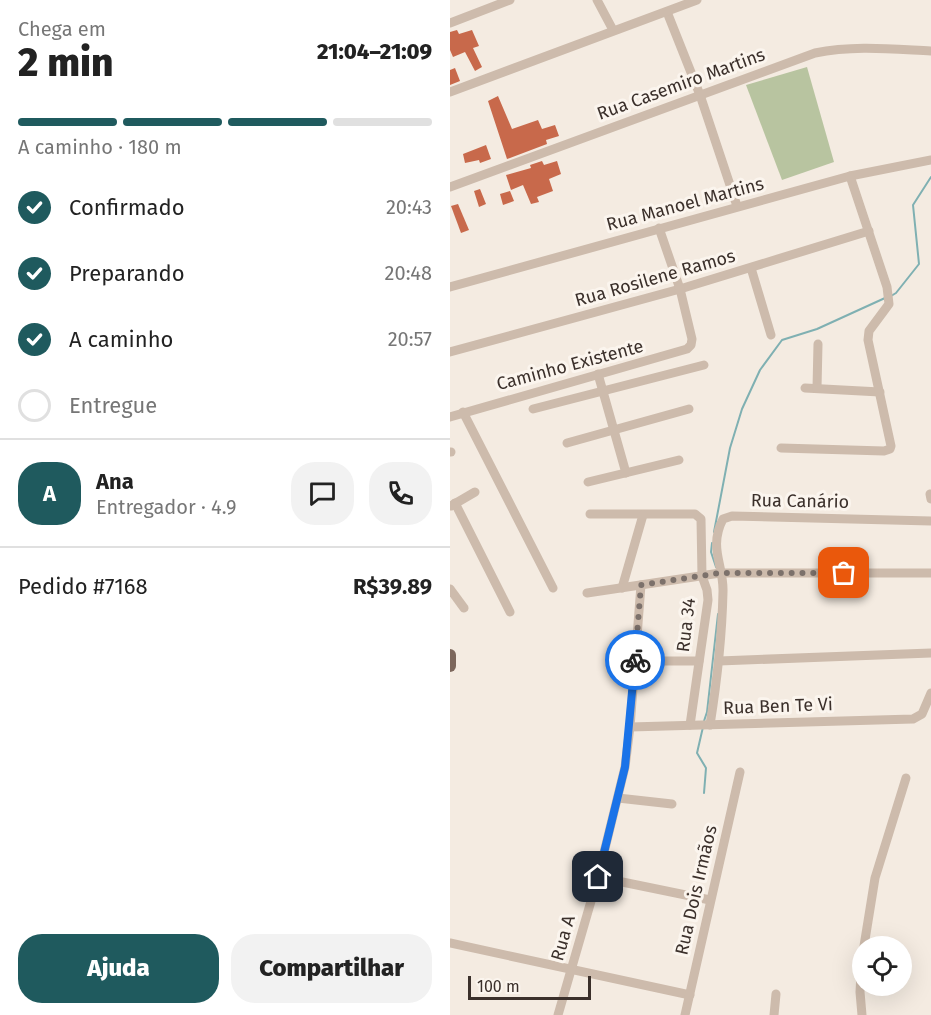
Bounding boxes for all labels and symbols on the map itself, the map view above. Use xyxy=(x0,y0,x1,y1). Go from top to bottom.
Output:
street label: Rua Casemiro Martins xyxy=(594,43,768,125)
street label: Rua Manoel Martins xyxy=(604,172,766,236)
street label: Rua Rosilene Ramos xyxy=(572,245,738,311)
street label: Caminho Existente xyxy=(494,335,646,395)
street label: Rua Canário xyxy=(751,489,849,513)
pin xyxy=(818,547,869,598)
street label: Rua 34 xyxy=(672,596,700,653)
courier xyxy=(605,630,665,690)
street label: Rua Ben Te Vi xyxy=(723,693,833,719)
street label: Rua Dois Irmãos xyxy=(670,823,722,957)
pin xyxy=(572,851,623,902)
street label: Rua A xyxy=(546,912,580,963)
scale bar xyxy=(468,973,591,1000)

